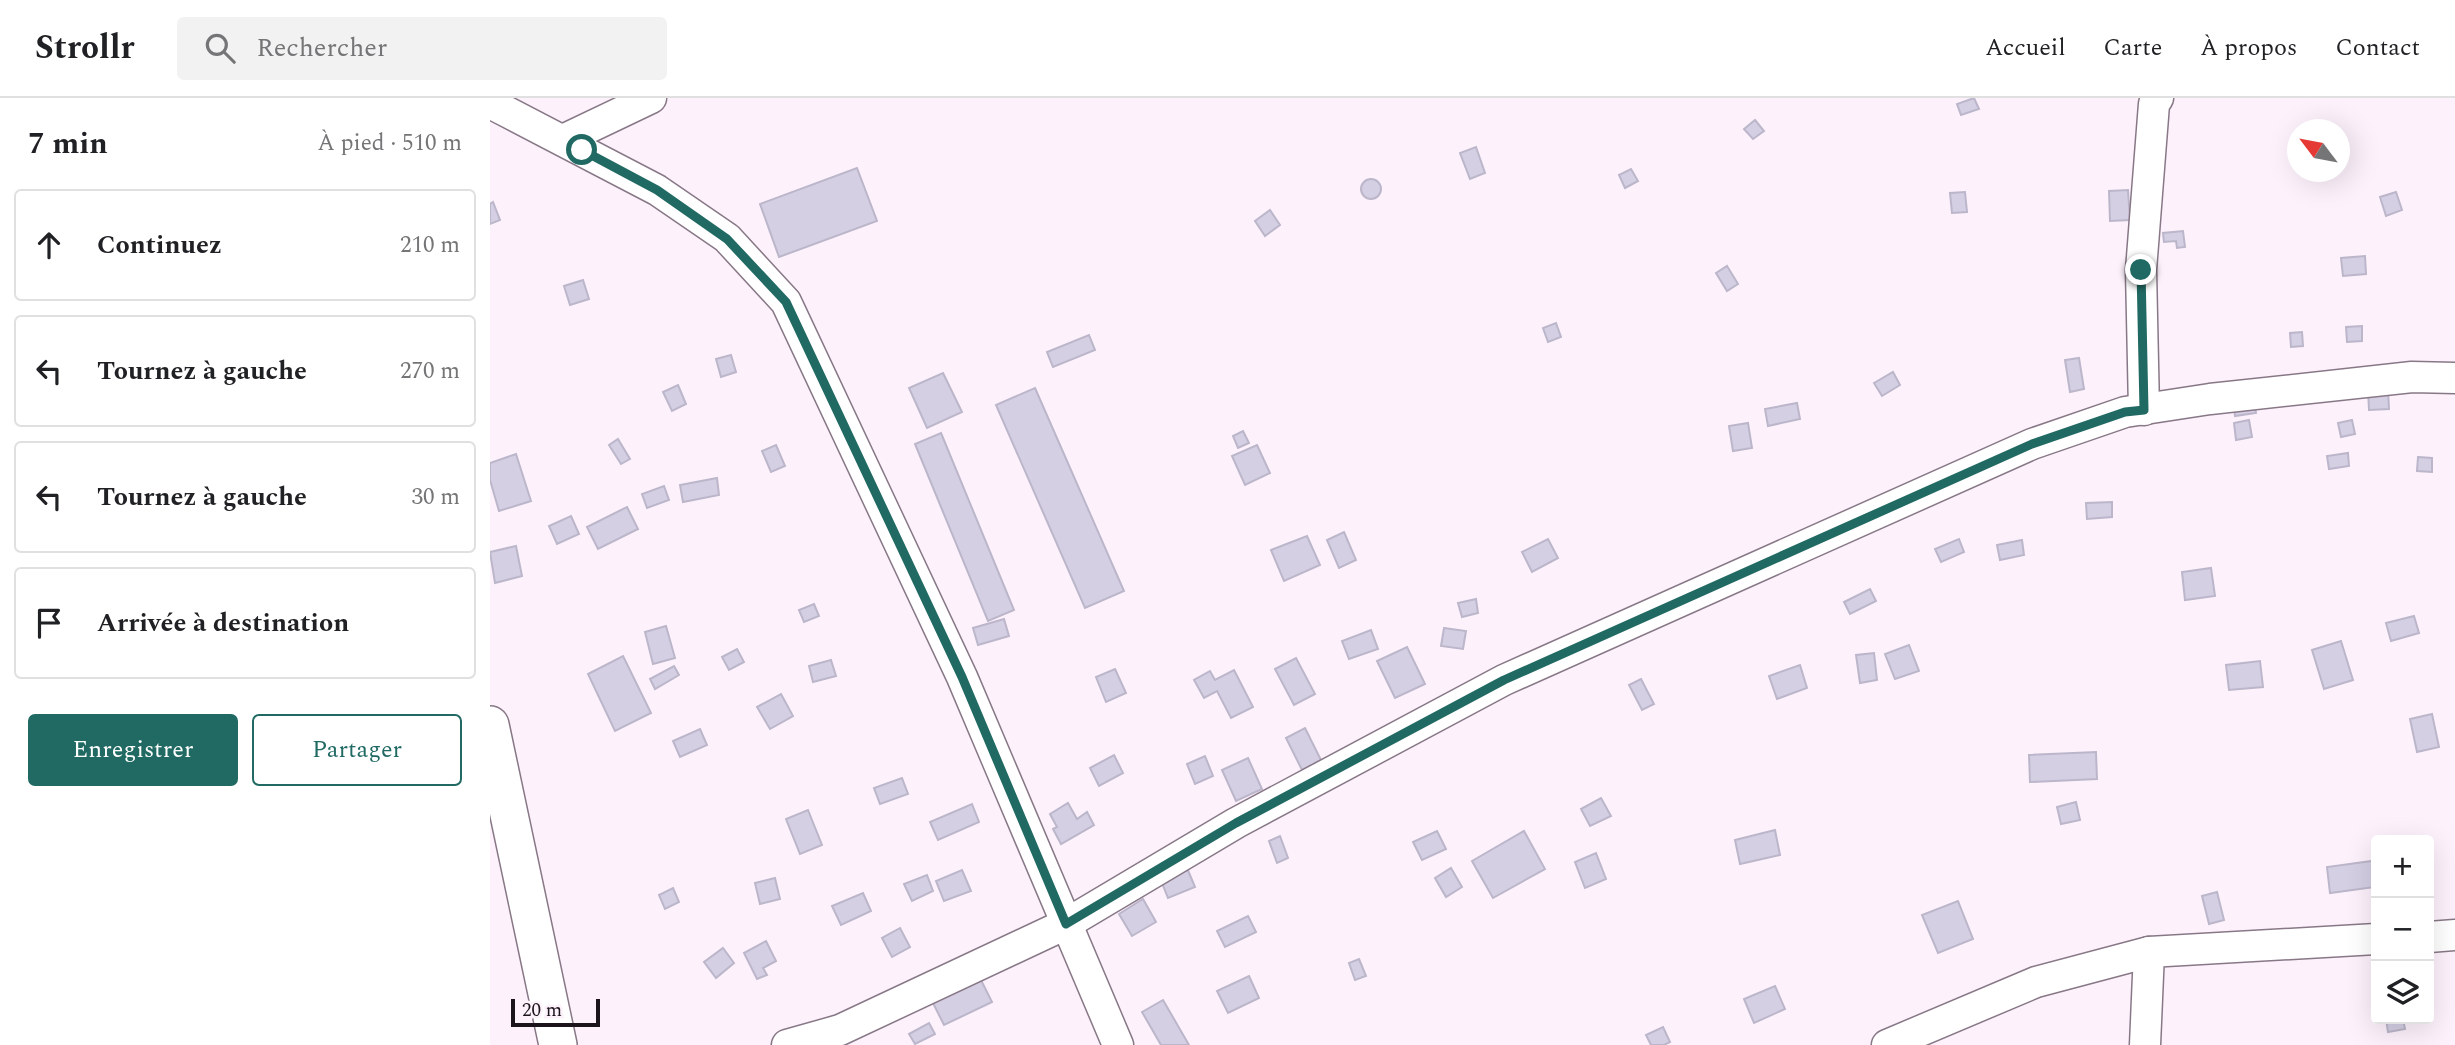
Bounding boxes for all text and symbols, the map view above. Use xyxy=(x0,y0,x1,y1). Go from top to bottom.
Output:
search box xyxy=(177,17,667,80)
text: Strollr xyxy=(35,23,135,73)
text: Rechercher xyxy=(257,28,387,68)
icon: search xyxy=(201,29,239,67)
text: Accueil xyxy=(1985,30,2065,66)
text: Carte xyxy=(2103,30,2162,66)
text: À propos xyxy=(2200,30,2297,66)
text: Contact xyxy=(2335,30,2420,66)
north arrow xyxy=(2287,119,2350,182)
text: 7 min xyxy=(28,121,108,167)
text: À pied · 510 m xyxy=(317,126,462,161)
route start xyxy=(566,134,597,165)
text: Continuez xyxy=(97,225,222,265)
icon: ahead xyxy=(30,226,68,264)
text: 210 m xyxy=(400,228,460,263)
route end xyxy=(2125,254,2156,285)
text: Tournez à gauche xyxy=(97,351,307,391)
icon: left xyxy=(30,352,68,390)
text: 270 m xyxy=(400,354,460,389)
text: Tournez à gauche xyxy=(97,477,307,517)
icon: left xyxy=(30,478,68,516)
text: 30 m xyxy=(411,480,460,515)
text: Arrivée à destination xyxy=(97,603,349,643)
icon: arrive xyxy=(30,604,68,642)
button: Enregistrer xyxy=(28,714,238,786)
button: Partager xyxy=(252,714,462,786)
map controls xyxy=(2371,835,2434,1024)
button: + xyxy=(2371,835,2434,898)
button: − xyxy=(2371,898,2434,961)
button: layers xyxy=(2371,961,2434,1024)
scale bar xyxy=(511,996,600,1028)
text: 20 m xyxy=(522,996,562,1025)

